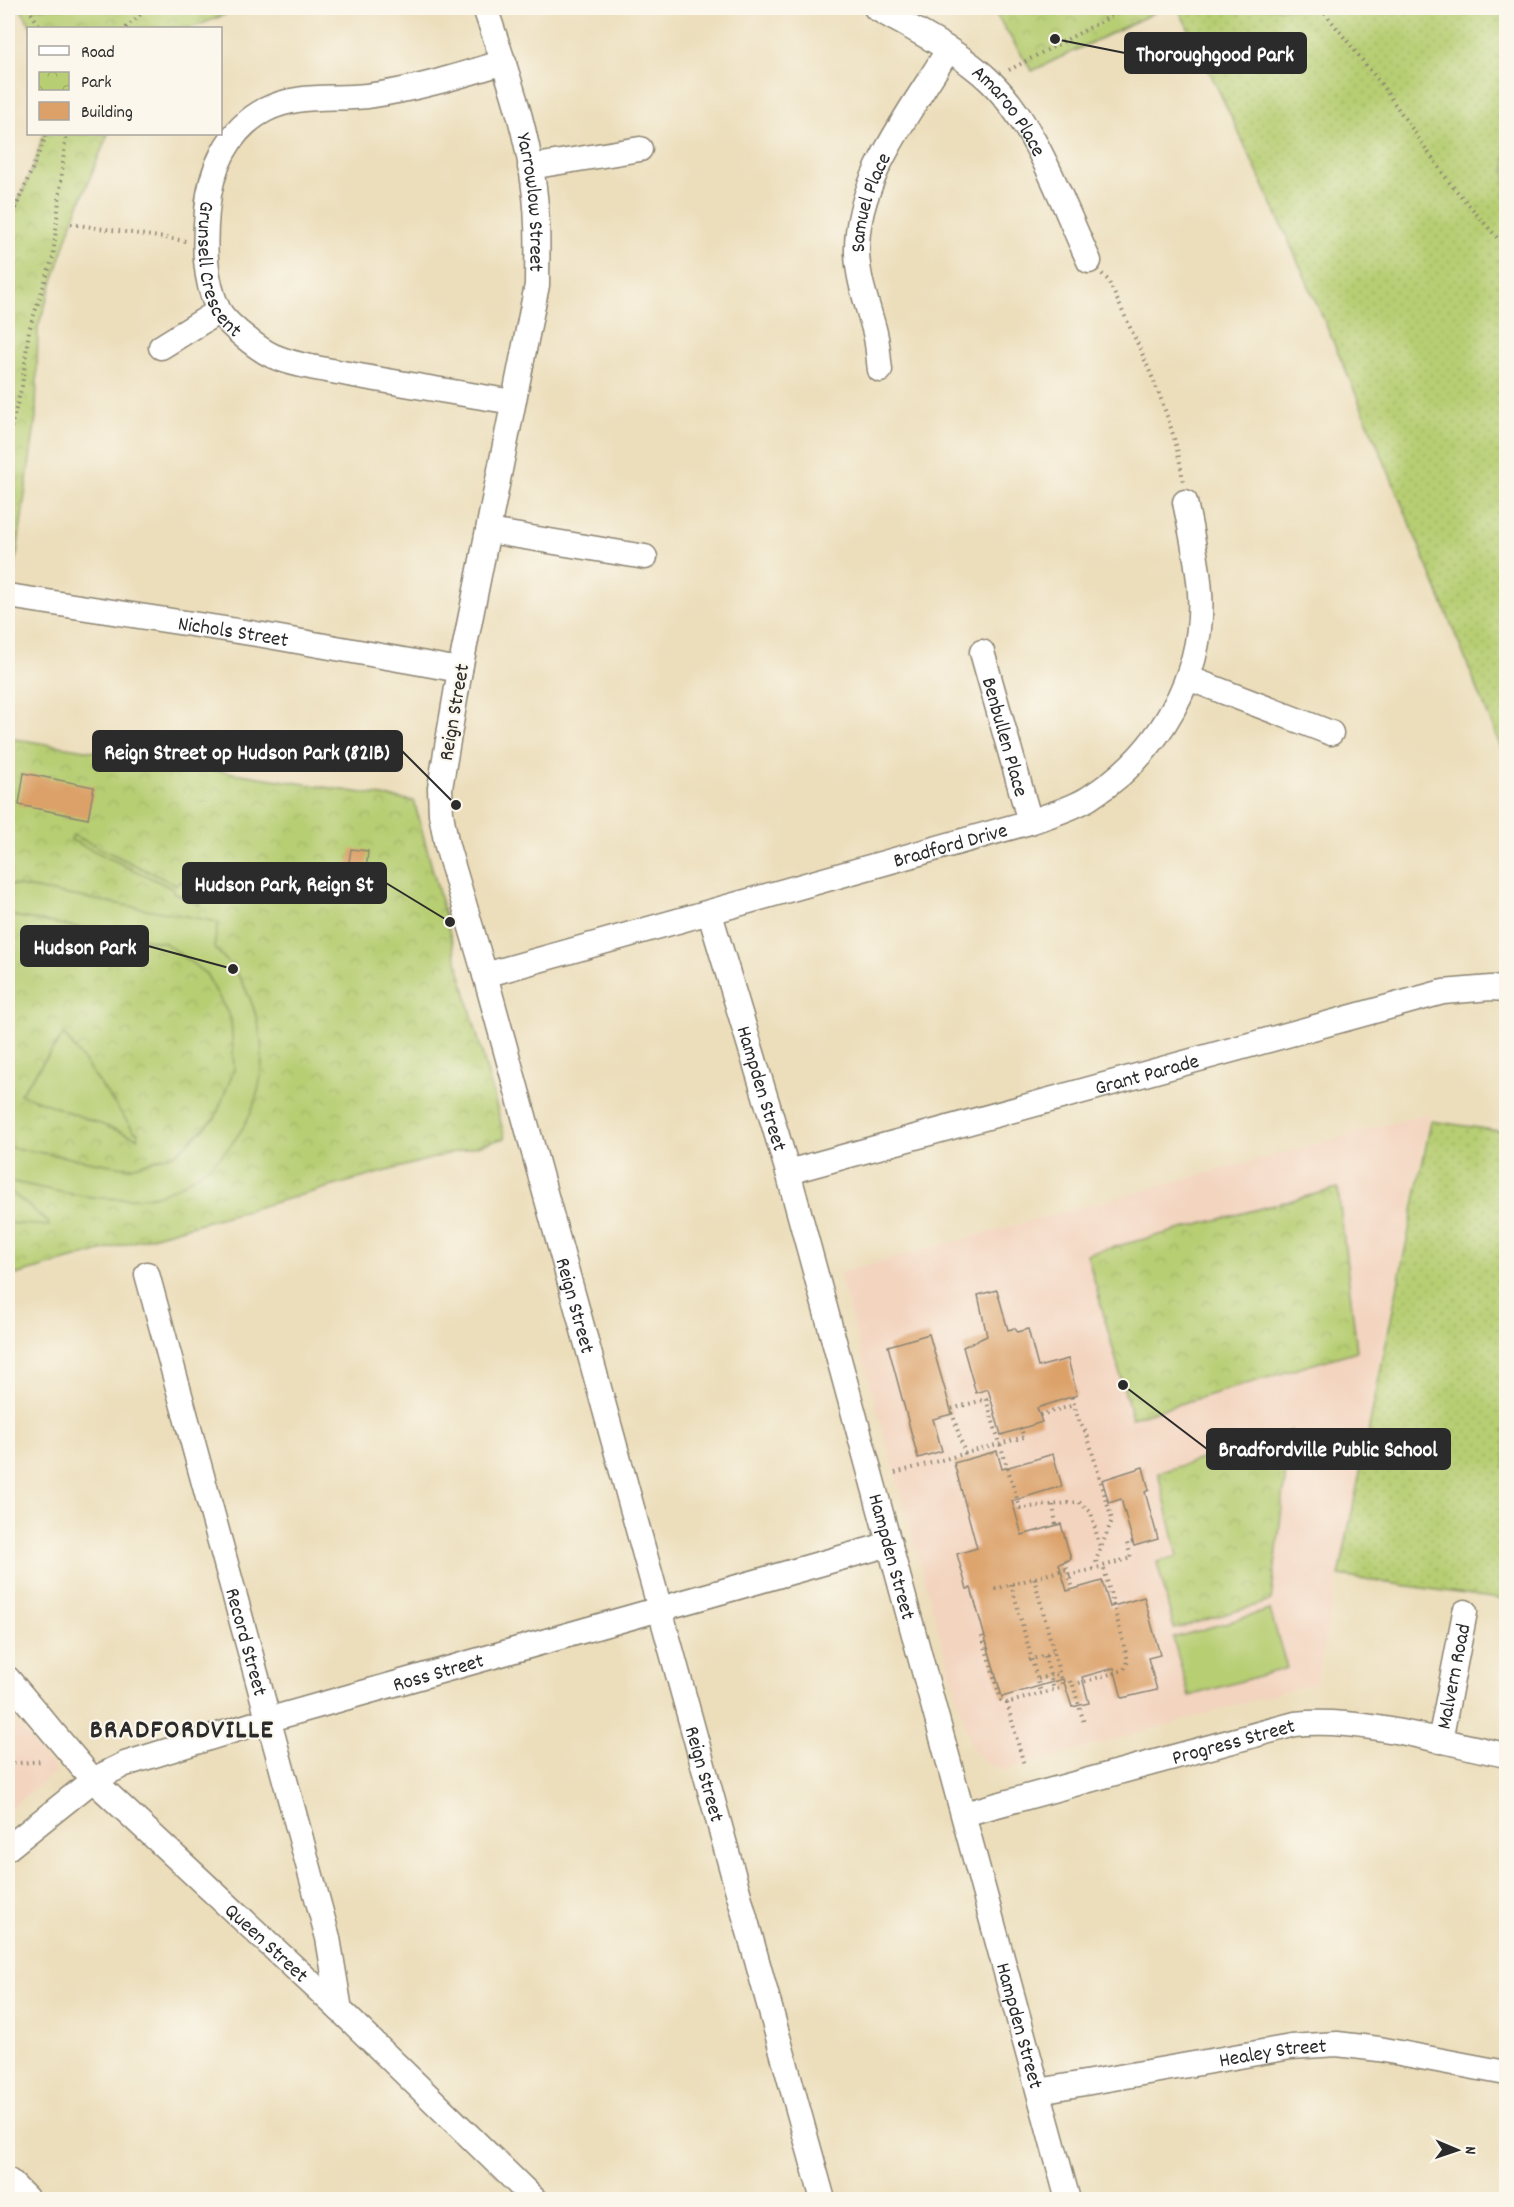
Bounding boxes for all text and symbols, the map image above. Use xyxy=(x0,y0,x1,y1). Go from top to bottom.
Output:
legend xyxy=(27,27,222,135)
callout: Thoroughgood Park xyxy=(1125,33,1306,73)
text: Road xyxy=(81,41,115,66)
text: Thoroughgood Park xyxy=(1136,41,1294,72)
street label: Amaroo Place xyxy=(964,59,1052,163)
text: Park xyxy=(81,71,112,96)
text: Building xyxy=(81,101,133,126)
street label: Yarrowlow Street xyxy=(506,130,549,272)
street label: Samuel Place xyxy=(845,148,901,253)
street label: Grunsell Crescent xyxy=(187,200,248,346)
street label: Nichols Street xyxy=(176,610,291,657)
street label: Reign Street xyxy=(433,661,479,763)
street label: Benbullen Place xyxy=(972,674,1034,801)
callout: Reign Street op Hudson Park (821B) xyxy=(93,731,402,771)
text: Reign Street op Hudson Park (821B) xyxy=(104,739,390,770)
street label: Bradford Drive xyxy=(890,817,1011,878)
callout: Hudson Park, Reign St xyxy=(183,863,386,903)
text: Hudson Park, Reign St xyxy=(194,871,374,902)
callout: Hudson Park xyxy=(21,926,148,966)
text: Hudson Park xyxy=(34,934,136,965)
street label: Hampden Street xyxy=(727,1023,793,1156)
street label: Grant Parade xyxy=(1092,1048,1203,1105)
street label: Reign Street xyxy=(546,1255,601,1358)
callout: Bradfordville Public School xyxy=(1207,1429,1450,1469)
text: Bradfordville Public School xyxy=(1218,1436,1438,1467)
street label: Hampden Street xyxy=(858,1491,921,1624)
street label: Record Street xyxy=(215,1585,273,1700)
street label: Malvern Road xyxy=(1431,1621,1480,1732)
street label: Ross Street xyxy=(390,1647,488,1702)
district label: BRADFORDVILLE xyxy=(90,1712,274,1751)
street label: Progress Street xyxy=(1169,1713,1299,1775)
street label: Reign Street xyxy=(675,1723,730,1826)
street label: Queen Street xyxy=(216,1897,314,1991)
street label: Hampden Street xyxy=(986,1960,1049,2093)
street label: Healey Street xyxy=(1217,2033,1328,2077)
north arrow xyxy=(1427,2120,1487,2180)
text: N xyxy=(1458,2146,1481,2155)

